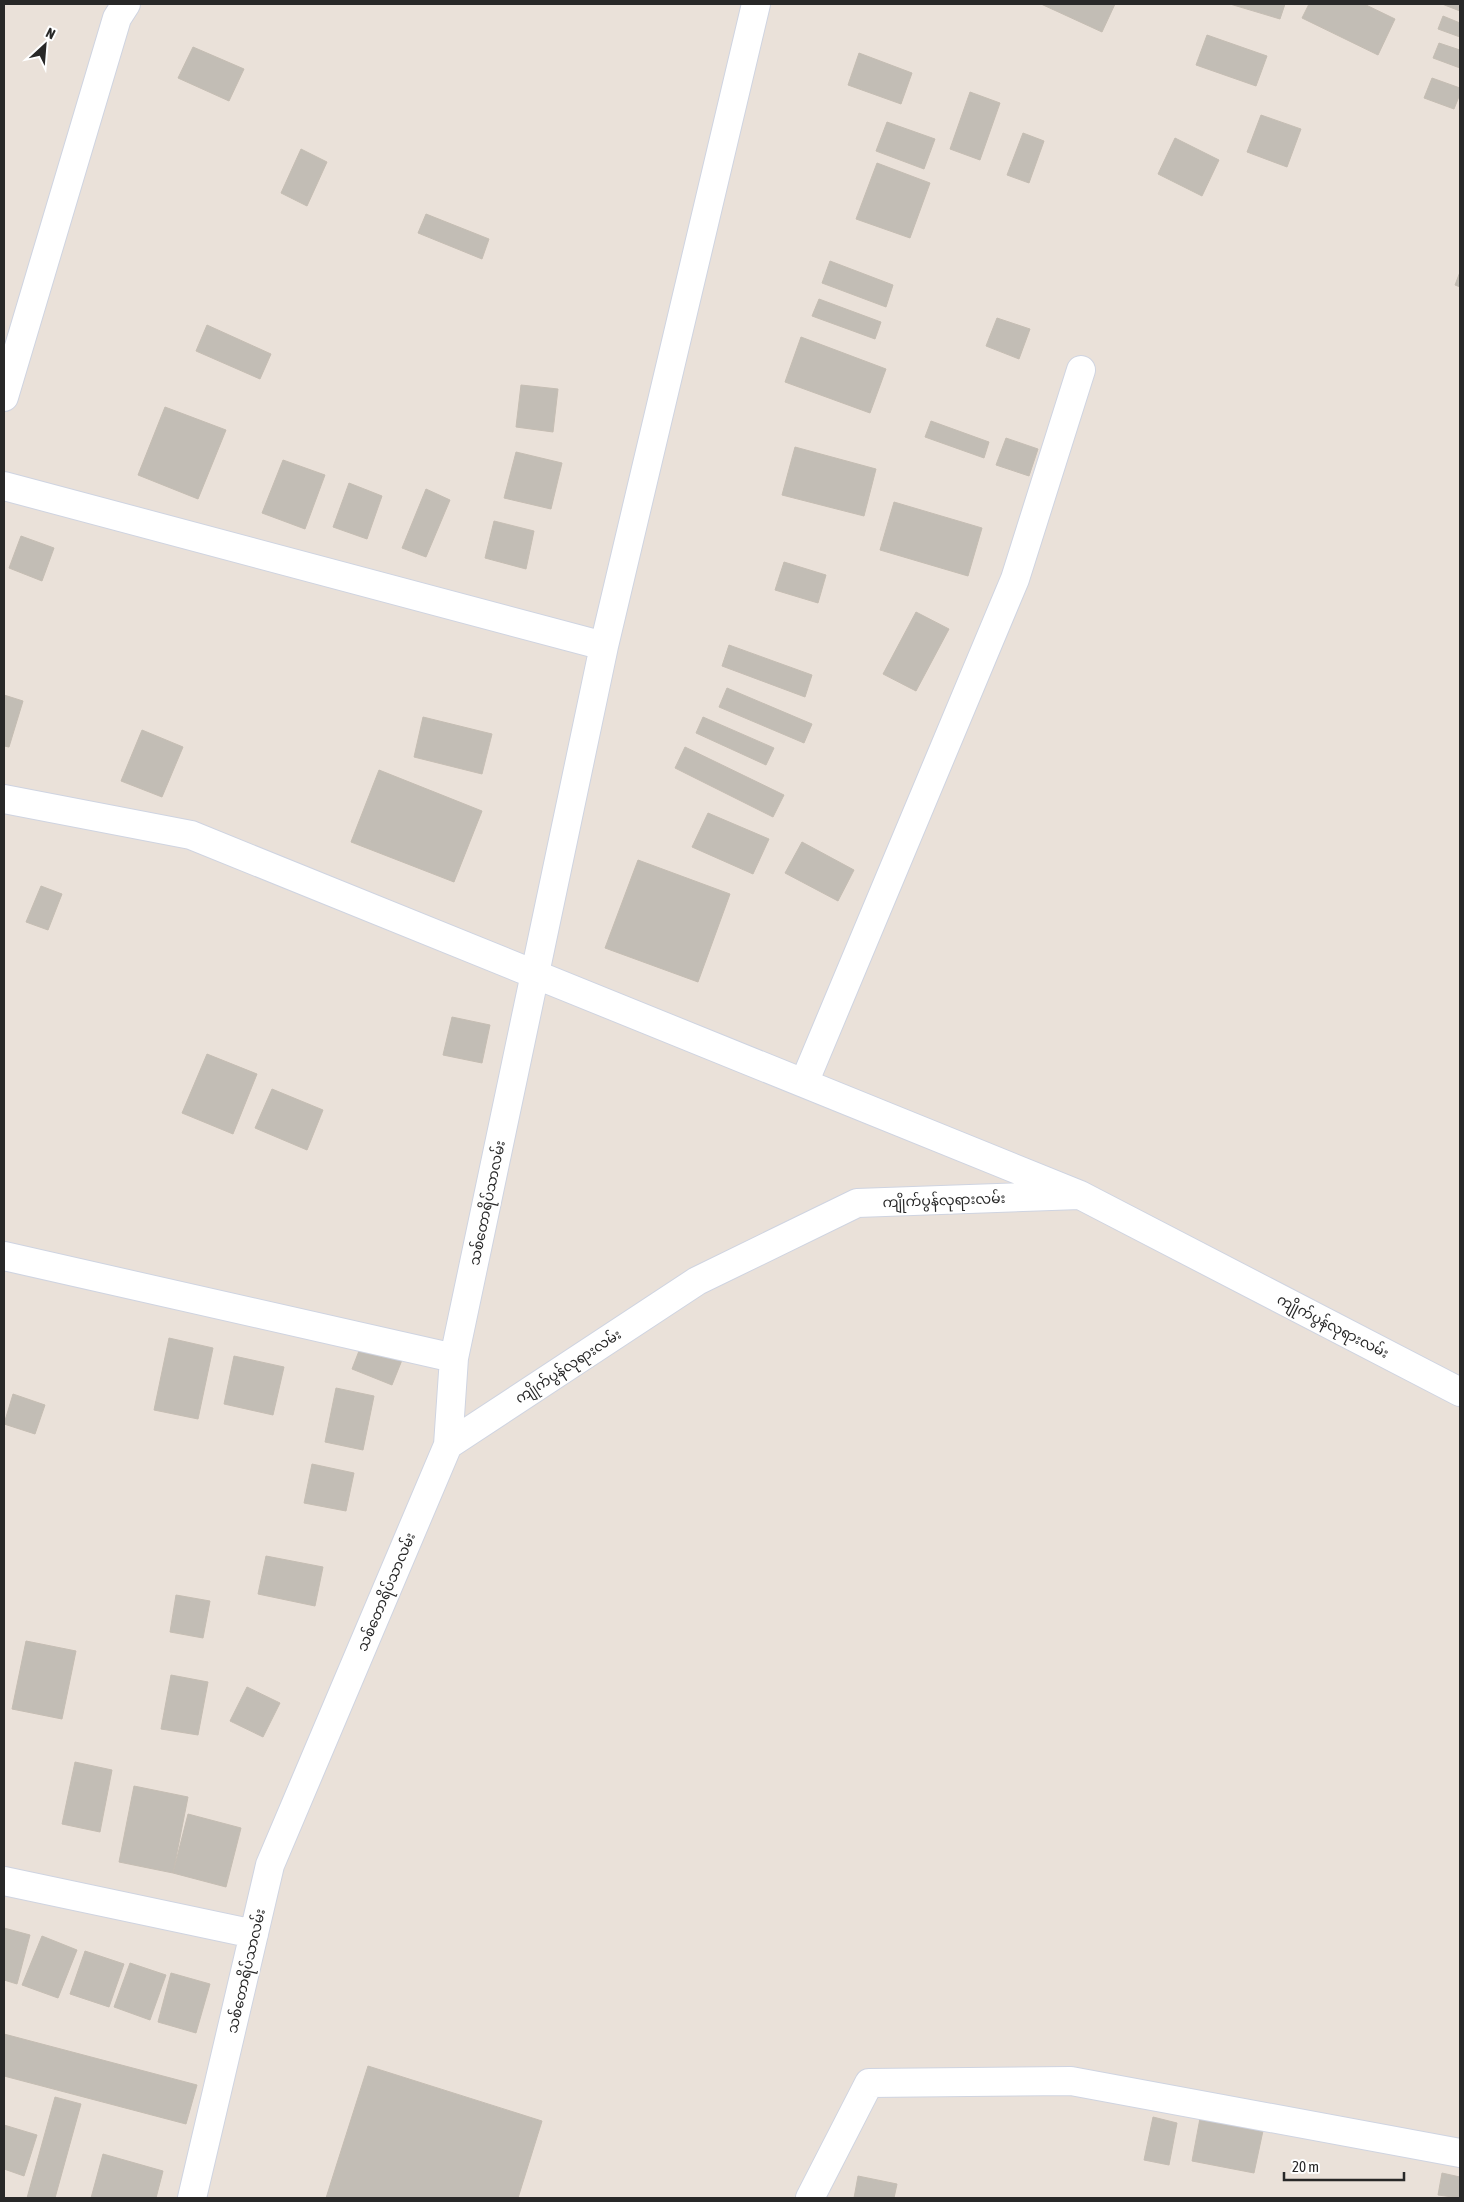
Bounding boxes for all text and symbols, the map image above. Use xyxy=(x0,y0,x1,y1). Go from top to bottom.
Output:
north arrow xyxy=(20,20,70,70)
text: N xyxy=(43,24,58,42)
street label: သစ်တောရိပ်သာလမ်း xyxy=(464,1139,512,1268)
street label: ကျိုက်ပွန်လုရားလမ်း xyxy=(882,1188,1006,1214)
street label: ကျိုက်ပွန်လုရားလမ်း xyxy=(1273,1289,1392,1365)
street label: ကျိုက်ပွန်လုရားလမ်း xyxy=(511,1324,626,1410)
street label: သစ်တောရိပ်သာလမ်း xyxy=(352,1529,422,1655)
street label: သစ်တောရိပ်သာလမ်း xyxy=(222,1907,272,2036)
scale bar xyxy=(1284,2150,1404,2182)
text: 20 m xyxy=(1292,2158,1319,2175)

